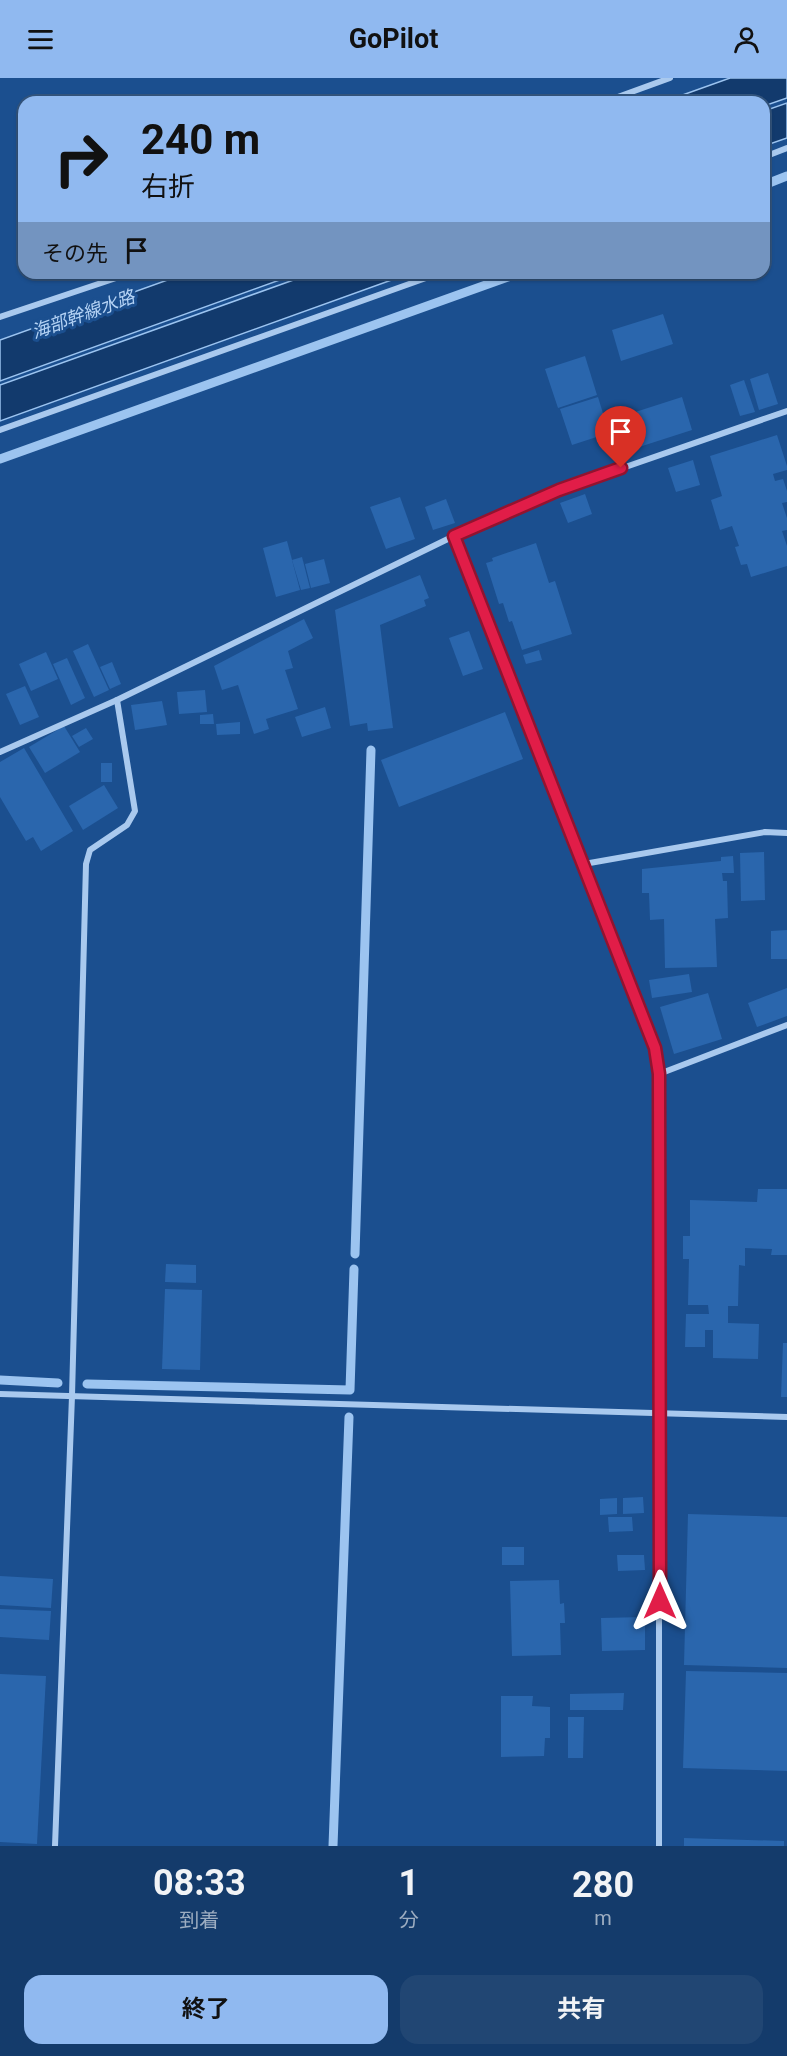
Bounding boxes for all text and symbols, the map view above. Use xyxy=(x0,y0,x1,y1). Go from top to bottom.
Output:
icon: menu xyxy=(24,23,57,56)
text: GoPilot xyxy=(349,23,438,55)
icon: person xyxy=(730,23,763,56)
text: 240 m xyxy=(141,115,260,164)
icon: right xyxy=(42,120,120,198)
text: 右折 xyxy=(141,171,195,203)
icon: arrive xyxy=(120,234,153,267)
text: その先 xyxy=(42,241,108,266)
water label: 海部幹線水路 xyxy=(29,285,139,342)
pin xyxy=(595,406,646,468)
icon: arrive xyxy=(604,415,637,448)
position arrow xyxy=(628,1569,692,1633)
text: 08:33 xyxy=(153,1862,246,1904)
text: 1 xyxy=(399,1862,419,1904)
text: 280 xyxy=(572,1864,634,1906)
text: m xyxy=(594,1906,612,1930)
text: 到着 xyxy=(179,1908,219,1932)
text: 分 xyxy=(399,1908,419,1932)
button: 終了 xyxy=(24,1975,388,2044)
button: 共有 xyxy=(400,1975,763,2044)

